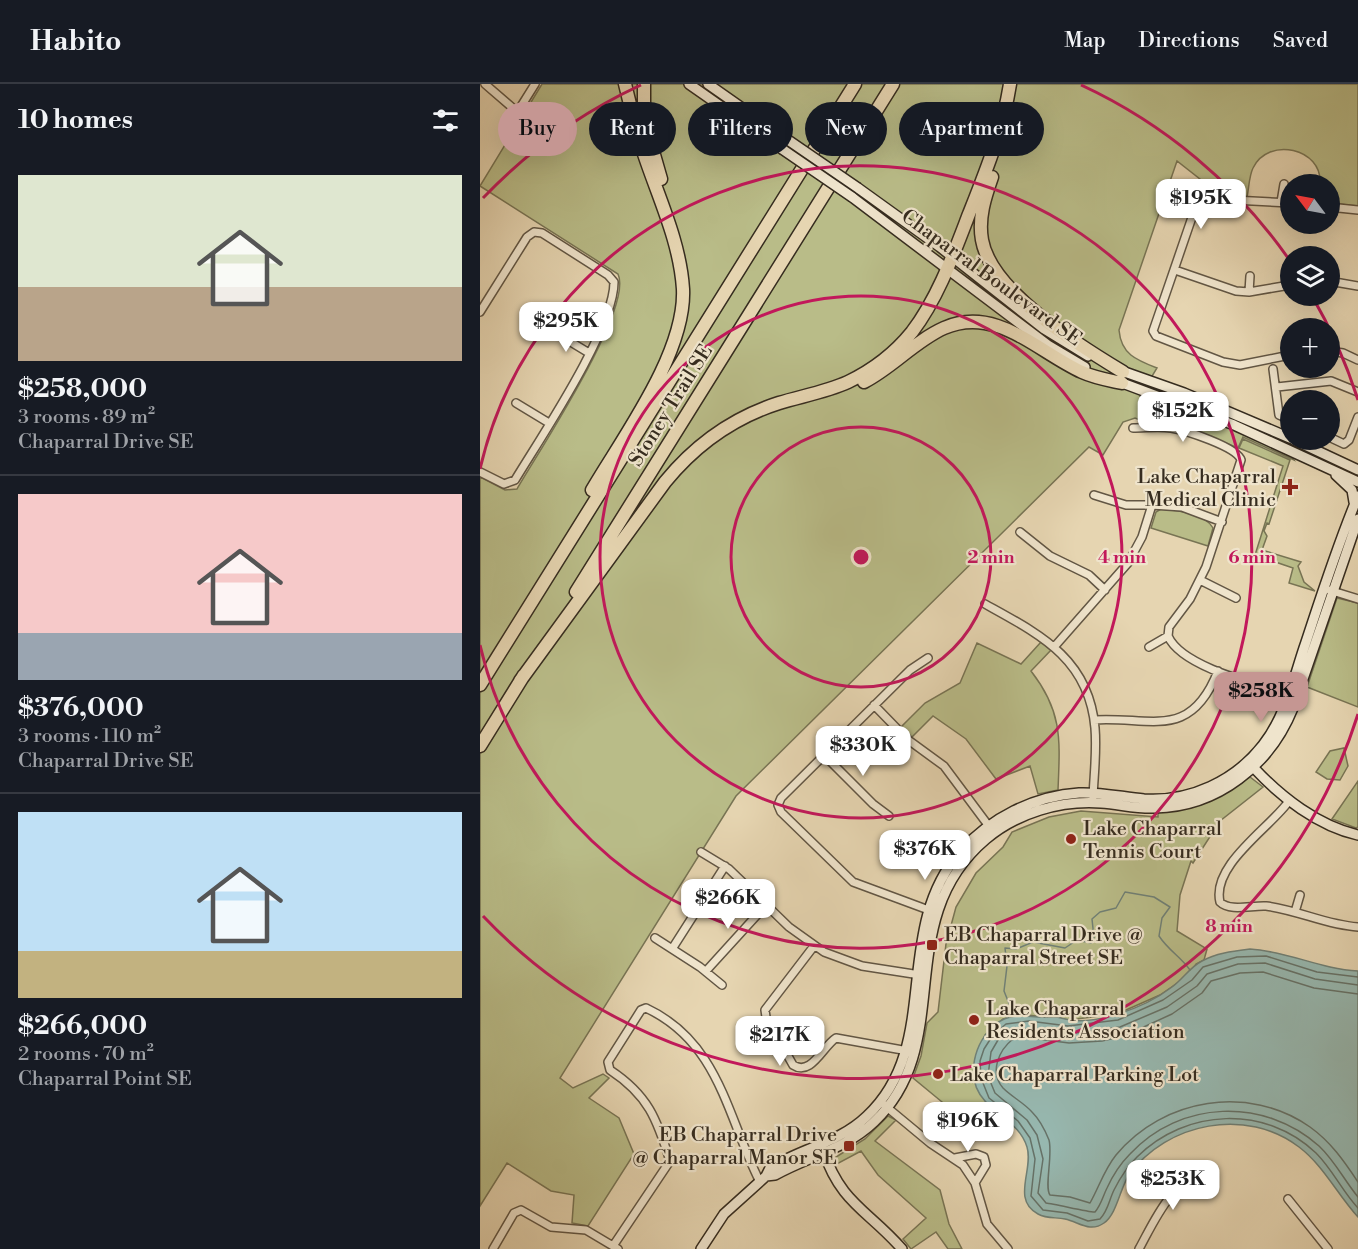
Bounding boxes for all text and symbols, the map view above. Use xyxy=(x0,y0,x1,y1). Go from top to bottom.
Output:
text: Habito xyxy=(30,24,121,59)
text: Map xyxy=(1064,28,1106,54)
text: Directions xyxy=(1139,28,1240,54)
text: Saved xyxy=(1273,28,1328,54)
chip: Buy xyxy=(498,102,577,156)
chip: Rent xyxy=(589,102,676,156)
chip: Filters xyxy=(688,102,793,156)
chip: New xyxy=(805,102,887,156)
chip: Apartment xyxy=(899,102,1044,156)
text: 10 homes xyxy=(18,104,133,136)
icon: filters xyxy=(429,104,462,137)
north arrow xyxy=(1280,174,1340,234)
map controls xyxy=(1280,174,1340,450)
pin: $195K xyxy=(1159,179,1243,230)
text: $195K xyxy=(1170,186,1232,211)
street label: Chaparral Boulevard SE xyxy=(896,204,1086,352)
icon: home xyxy=(186,214,294,322)
button: layers xyxy=(1280,246,1340,306)
pin: $295K xyxy=(524,302,608,353)
text: $295K xyxy=(533,309,599,334)
button: + xyxy=(1280,318,1340,378)
street label: Stoney Trail SE xyxy=(624,340,719,471)
text: $258,000 xyxy=(18,373,147,405)
button: − xyxy=(1280,390,1340,450)
pin: $152K xyxy=(1141,392,1225,443)
text: $152K xyxy=(1152,399,1214,424)
text: 3 rooms · 89 m² xyxy=(18,405,155,430)
text: Chaparral Drive SE xyxy=(18,430,194,455)
place label: Lake Chaparral Medical Clinic xyxy=(1137,465,1276,513)
marker: Lake Chaparral Medical Clinic xyxy=(1281,478,1299,496)
icon: home xyxy=(186,533,294,641)
text: 2 min xyxy=(967,546,1015,569)
text: 4 min xyxy=(1098,546,1146,569)
text: 6 min xyxy=(1228,546,1276,569)
centre of rings xyxy=(851,547,871,567)
pin: $258K xyxy=(1219,672,1303,723)
text: $258K xyxy=(1228,679,1294,704)
text: $376,000 xyxy=(18,692,144,724)
text: 3 rooms · 110 m² xyxy=(18,724,161,749)
pin: $330K xyxy=(821,726,905,777)
text: $330K xyxy=(830,733,896,758)
text: Chaparral Drive SE xyxy=(18,749,194,774)
place label: Lake Chaparral Tennis Court xyxy=(1083,817,1222,865)
pin: $376K xyxy=(883,830,967,881)
marker: Lake Chaparral Tennis Court xyxy=(1064,832,1078,846)
text: $376K xyxy=(893,837,957,862)
icon: home xyxy=(186,851,294,959)
pin: $266K xyxy=(686,879,770,930)
text: $266K xyxy=(695,886,761,911)
text: 8 min xyxy=(1205,915,1253,938)
place label: EB Chaparral Drive @ Chaparral Street SE xyxy=(944,923,1143,971)
marker: EB Chaparral Drive @ Chaparral Street SE xyxy=(925,938,939,952)
place label: Lake Chaparral Residents Association xyxy=(986,997,1185,1045)
text: $266,000 xyxy=(18,1010,147,1042)
marker: Lake Chaparral Residents Association xyxy=(967,1013,981,1027)
pin: $217K xyxy=(738,1016,822,1067)
text: $217K xyxy=(749,1023,811,1048)
text: 2 rooms · 70 m² xyxy=(18,1042,154,1067)
place label: Lake Chaparral Parking Lot xyxy=(950,1063,1199,1088)
text: Chaparral Point SE xyxy=(18,1067,192,1092)
marker: Lake Chaparral Parking Lot xyxy=(931,1067,945,1081)
pin: $196K xyxy=(926,1102,1010,1153)
text: $196K xyxy=(937,1109,999,1134)
place label: EB Chaparral Drive @ Chaparral Manor SE xyxy=(632,1123,837,1171)
marker: EB Chaparral Drive @ Chaparral Manor SE xyxy=(842,1139,856,1153)
pin: $253K xyxy=(1131,1160,1215,1211)
text: $253K xyxy=(1140,1167,1206,1192)

